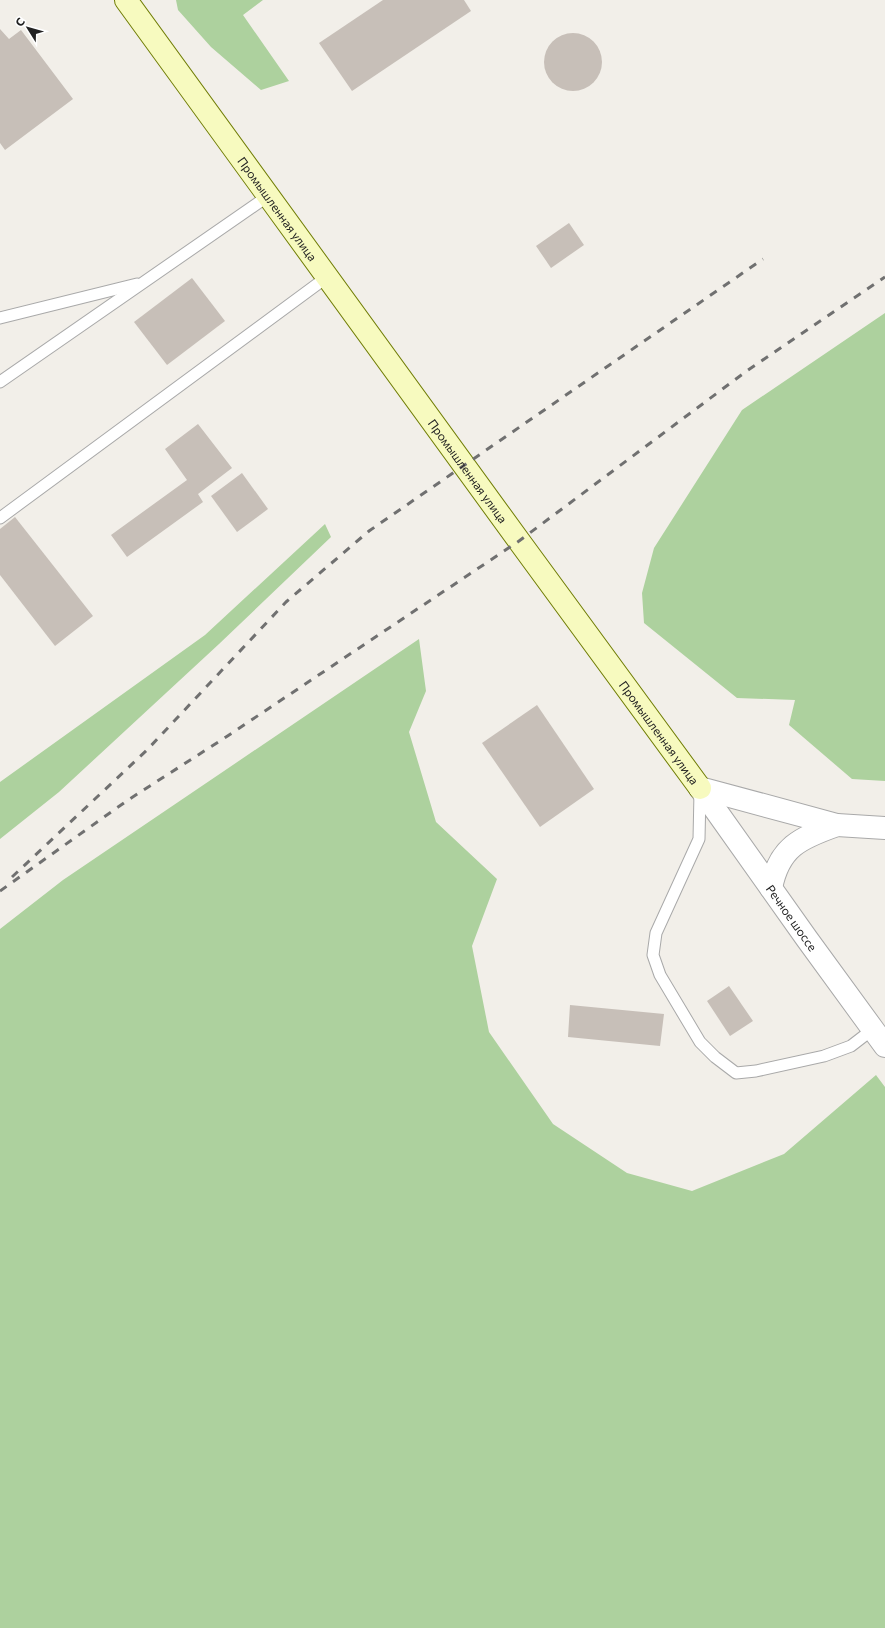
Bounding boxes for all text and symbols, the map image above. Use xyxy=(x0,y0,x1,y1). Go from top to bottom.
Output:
north arrow xyxy=(8,8,48,48)
text: С xyxy=(12,14,27,29)
street label: Промышленная улица xyxy=(235,154,320,263)
street label: Промышленная улица xyxy=(426,416,510,526)
street label: Промышленная улица xyxy=(617,678,702,787)
street label: Речное шоссе xyxy=(764,882,820,954)

